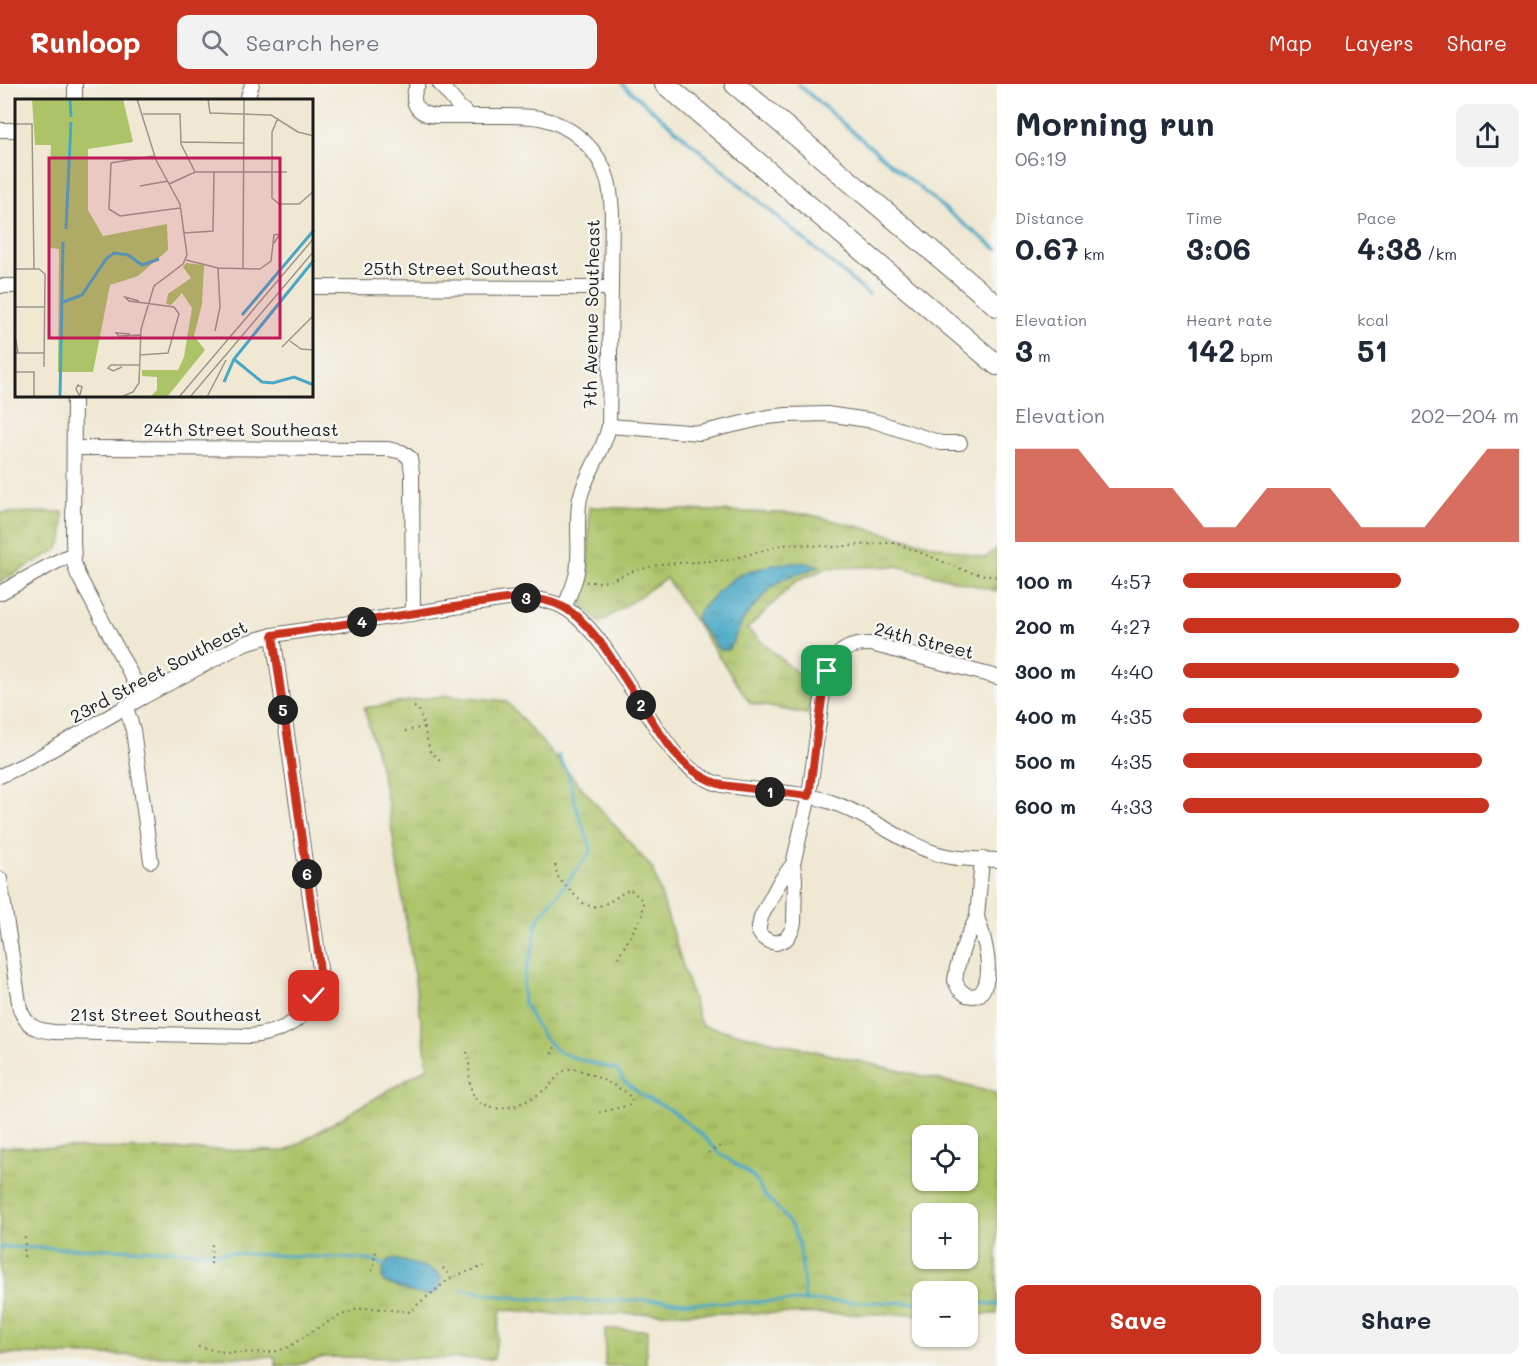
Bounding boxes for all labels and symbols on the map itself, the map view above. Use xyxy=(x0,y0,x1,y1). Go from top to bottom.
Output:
inset map xyxy=(15,99,314,398)
street label: 7th Avenue Southeast xyxy=(577,219,605,409)
street label: 25th Street Southeast xyxy=(363,256,559,280)
street label: 24th Street Southeast xyxy=(143,417,339,441)
pin: 3 xyxy=(511,583,541,613)
pin: 4 xyxy=(347,607,377,637)
street label: 23rd Street Southeast xyxy=(66,614,251,728)
street label: 24th Street xyxy=(872,616,976,664)
pin xyxy=(801,645,852,696)
pin: 2 xyxy=(626,690,656,720)
pin: 5 xyxy=(268,695,298,725)
pin: 1 xyxy=(755,777,785,807)
pin: 6 xyxy=(292,859,322,889)
pin xyxy=(288,970,339,1021)
street label: 21st Street Southeast xyxy=(70,1002,262,1026)

